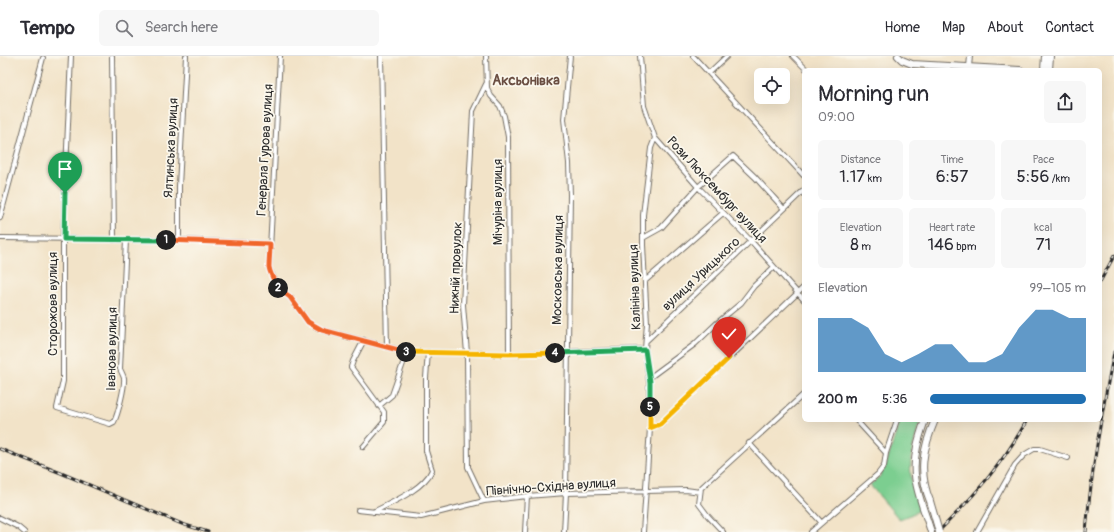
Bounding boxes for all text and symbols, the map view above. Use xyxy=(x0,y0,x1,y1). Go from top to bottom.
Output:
search box xyxy=(99,10,379,46)
text: Tempo xyxy=(20,16,75,40)
icon: search xyxy=(113,17,135,39)
text: Search here xyxy=(145,18,218,37)
text: Home xyxy=(885,19,920,36)
text: Map xyxy=(942,19,965,36)
text: About xyxy=(987,19,1023,36)
text: Contact xyxy=(1045,19,1094,36)
map controls xyxy=(754,68,790,104)
button: locate xyxy=(754,68,790,104)
district label: Аксьонівка xyxy=(492,72,560,89)
text: Morning run xyxy=(818,80,929,108)
button: share xyxy=(1044,81,1086,123)
street label: Генерала Гурова вулиця xyxy=(254,83,276,217)
street label: Ялтинська вулиця xyxy=(160,98,182,198)
text: 09:00 xyxy=(818,109,855,125)
street label: Рози Люксембург вулиця xyxy=(663,133,771,247)
pin xyxy=(48,152,82,193)
text: Distance xyxy=(841,153,881,166)
text: Time xyxy=(940,153,963,166)
text: Pace xyxy=(1032,153,1054,166)
icon: arrive xyxy=(54,158,76,180)
street label: Мічуріна вулиця xyxy=(490,159,506,245)
text: 1.17 xyxy=(839,166,865,187)
text: 6:57 xyxy=(936,166,968,187)
text: 5:56 xyxy=(1017,166,1049,187)
text: km xyxy=(865,172,882,185)
text: /km xyxy=(1049,172,1070,185)
street label: Московська вулиця xyxy=(549,215,567,325)
street label: Нижній провулок xyxy=(446,221,466,314)
text: Elevation xyxy=(840,221,882,234)
text: Heart rate xyxy=(929,221,975,234)
text: kcal xyxy=(1034,221,1052,234)
pin: 1 xyxy=(156,230,176,250)
text: 1 xyxy=(164,233,168,246)
street label: вулиця Урицького xyxy=(659,234,743,314)
text: 8 xyxy=(850,234,859,255)
text: 146 xyxy=(927,234,954,255)
text: 71 xyxy=(1036,234,1051,255)
text: m xyxy=(859,240,871,253)
text: bpm xyxy=(954,240,977,253)
street label: Калініна вулиця xyxy=(626,244,644,330)
street label: Сторожова вулиця xyxy=(45,252,61,356)
pin: 2 xyxy=(268,278,288,298)
text: Elevation xyxy=(818,280,868,296)
text: 99–105 m xyxy=(1030,280,1086,296)
text: 2 xyxy=(275,281,281,294)
street label: Іванова вулиця xyxy=(103,307,121,391)
pin xyxy=(712,317,746,358)
icon: check xyxy=(718,323,740,345)
pin: 3 xyxy=(396,342,416,362)
pin: 4 xyxy=(545,343,565,363)
text: 3 xyxy=(403,345,409,358)
text: 4 xyxy=(552,346,558,359)
text: 200 m xyxy=(818,391,857,407)
text: 5:36 xyxy=(882,391,907,407)
pin: 5 xyxy=(640,397,660,417)
text: 5 xyxy=(647,400,653,413)
street label: Північно-Східна вулиця xyxy=(486,474,616,500)

